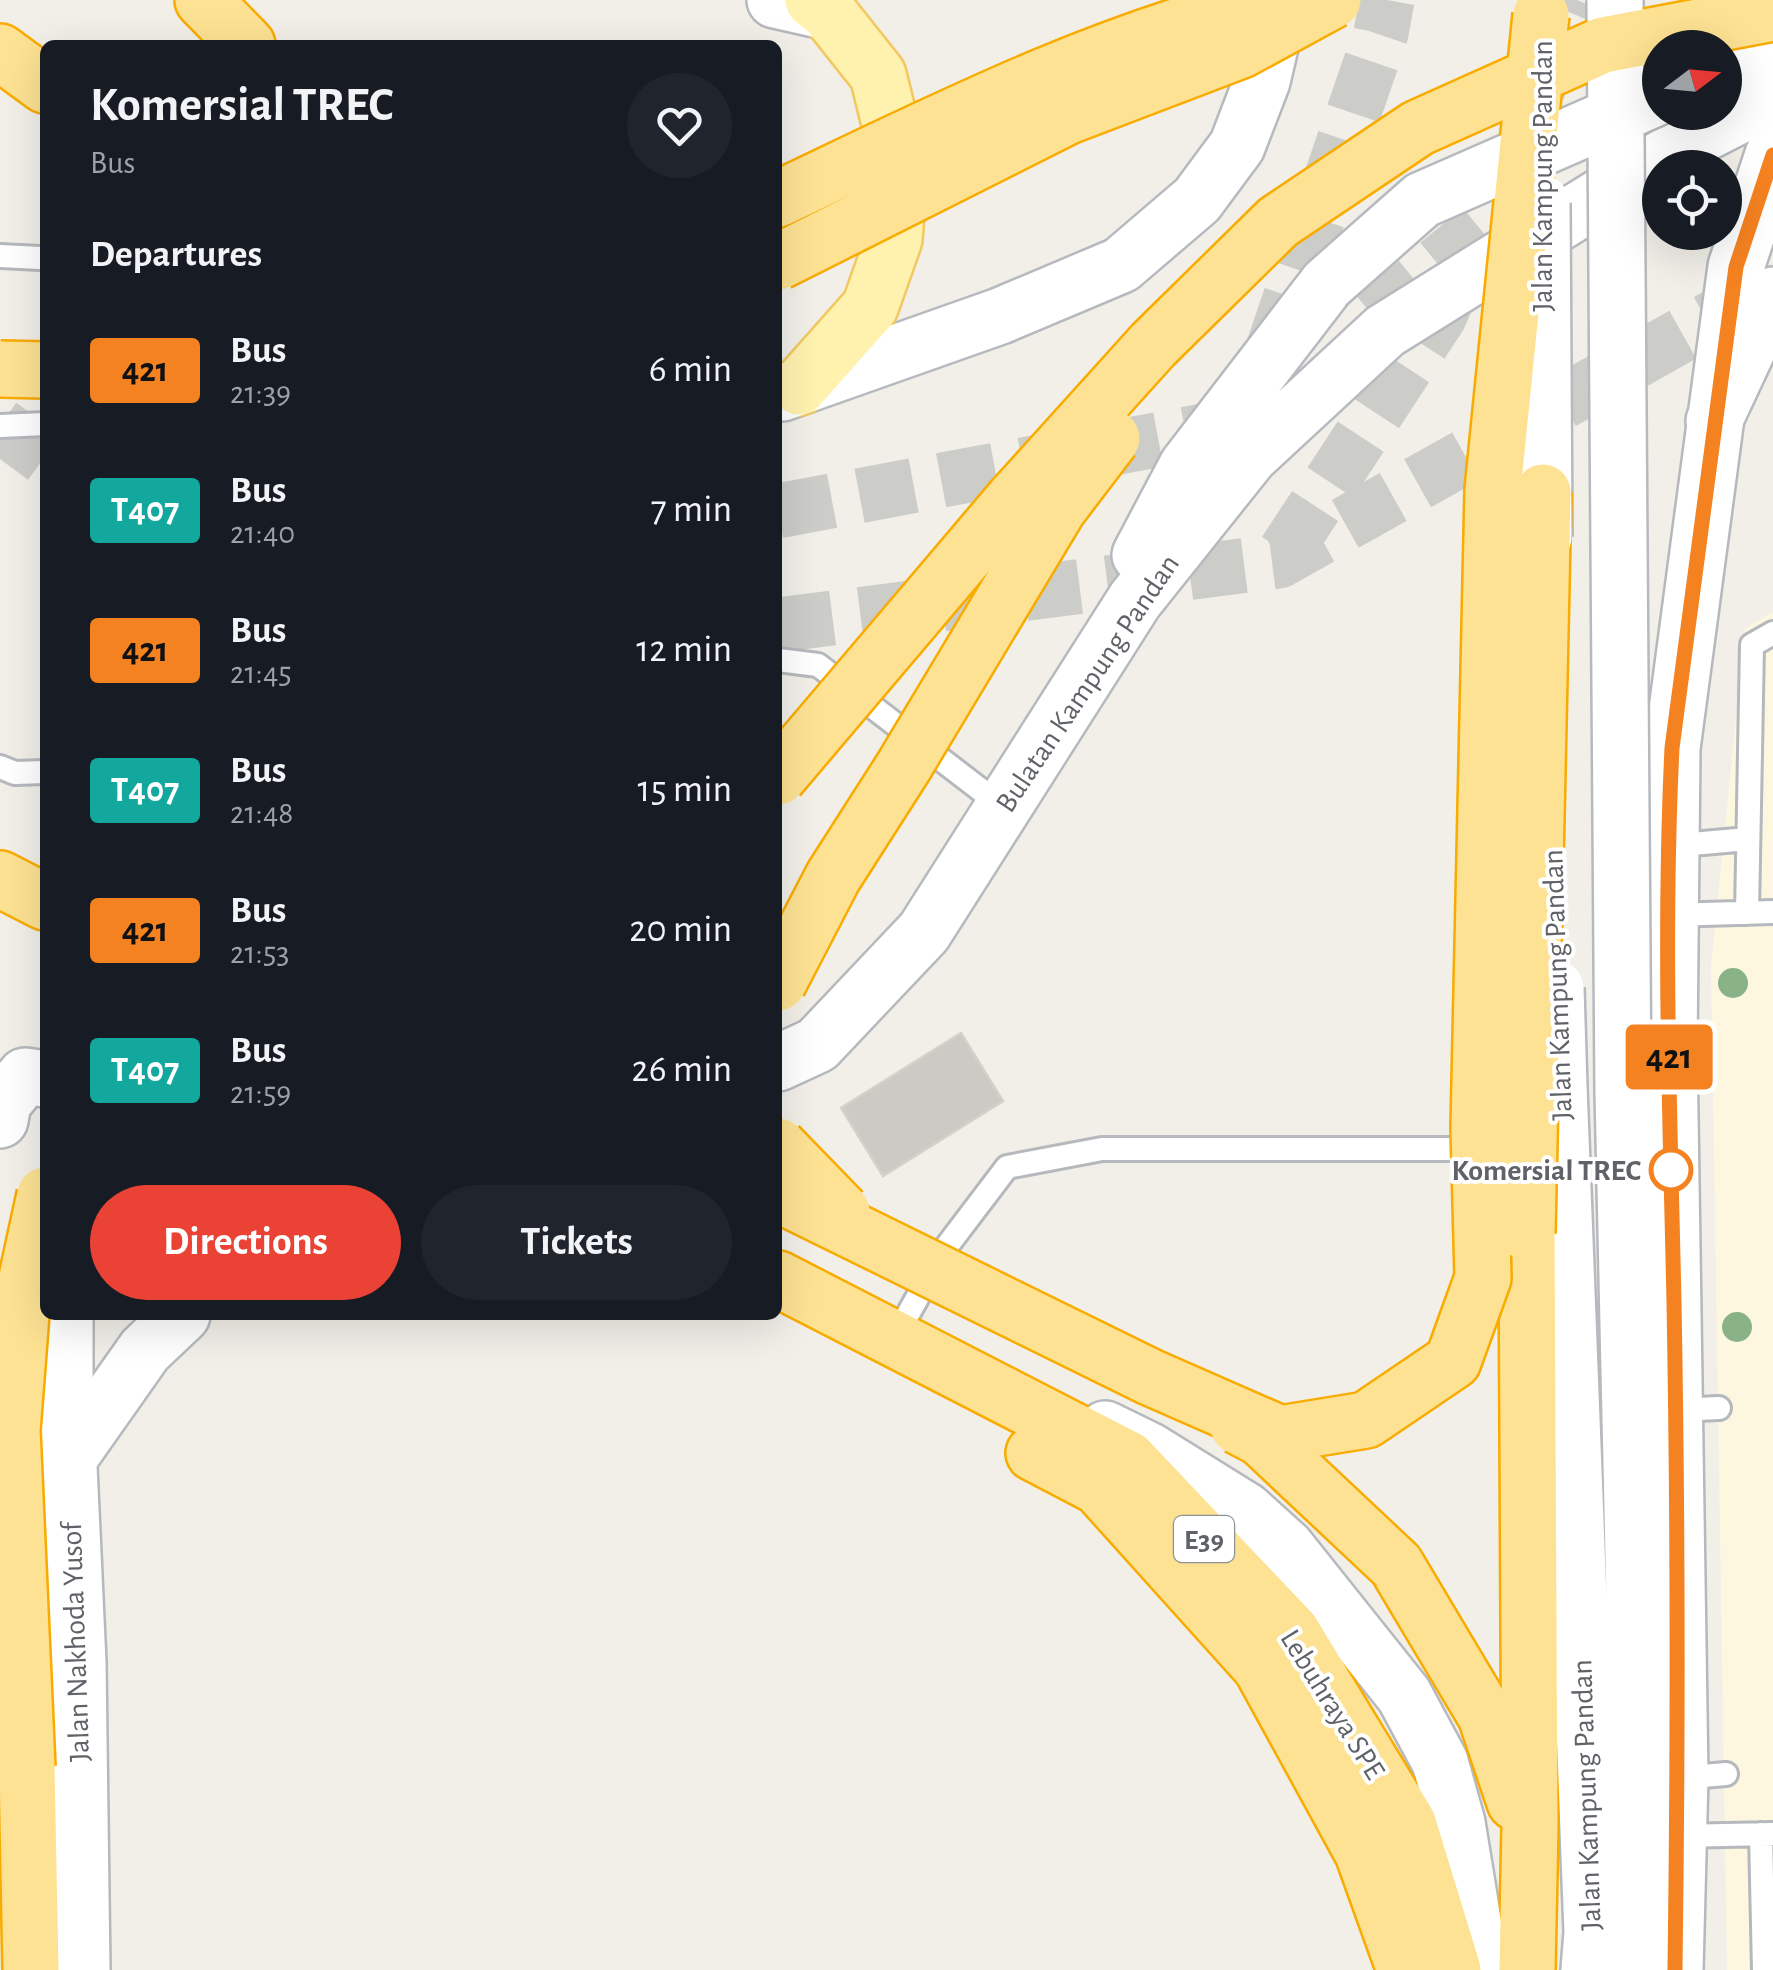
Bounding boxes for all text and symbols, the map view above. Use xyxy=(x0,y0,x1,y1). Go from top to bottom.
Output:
north arrow xyxy=(1642,30,1742,130)
map controls xyxy=(1642,30,1742,250)
street label: Jalan Kampung Pandan xyxy=(1528,40,1558,312)
button: heart xyxy=(627,73,732,178)
text: Komersial TREC xyxy=(90,82,393,130)
text: Bus xyxy=(90,147,135,179)
button: locate xyxy=(1642,150,1742,250)
text: Departures xyxy=(90,236,262,274)
text: Bus xyxy=(230,332,286,370)
text: 6 min xyxy=(649,351,732,389)
text: 421 xyxy=(122,353,168,388)
text: 21:39 xyxy=(230,377,291,409)
text: Bus xyxy=(230,472,286,510)
text: 7 min xyxy=(651,491,732,529)
text: T407 xyxy=(111,493,179,528)
text: 21:40 xyxy=(230,517,295,549)
street label: Bulatan Kampung Pandan xyxy=(990,549,1185,818)
text: Bus xyxy=(230,612,286,650)
text: 12 min xyxy=(636,631,732,669)
text: 421 xyxy=(122,633,168,668)
text: 21:45 xyxy=(230,657,292,689)
text: Bus xyxy=(230,752,286,790)
text: 15 min xyxy=(638,771,732,809)
text: T407 xyxy=(111,773,179,808)
text: 21:48 xyxy=(230,797,293,829)
street label: Jalan Kampung Pandan xyxy=(1538,849,1578,1121)
text: Bus xyxy=(230,892,286,930)
text: 20 min xyxy=(629,911,732,949)
text: 421 xyxy=(122,913,168,948)
text: 21:53 xyxy=(230,937,289,969)
line badge: 421 xyxy=(1612,1024,1726,1090)
text: Bus xyxy=(230,1032,286,1070)
text: 421 xyxy=(1646,1040,1692,1075)
text: 26 min xyxy=(631,1051,732,1089)
text: T407 xyxy=(111,1053,179,1088)
text: 21:59 xyxy=(230,1077,291,1109)
marker: Komersial TREC xyxy=(1650,1149,1692,1191)
place label: Komersial TREC xyxy=(1451,1156,1641,1186)
button: Directions xyxy=(90,1185,401,1300)
button: Tickets xyxy=(421,1185,732,1300)
road number: E39 xyxy=(1174,1516,1234,1562)
street label: Jalan Nakhoda Yusof xyxy=(57,1520,95,1762)
street label: Lebuhraya SPE xyxy=(1274,1624,1390,1785)
street label: Jalan Kampung Pandan xyxy=(1567,1659,1607,1931)

